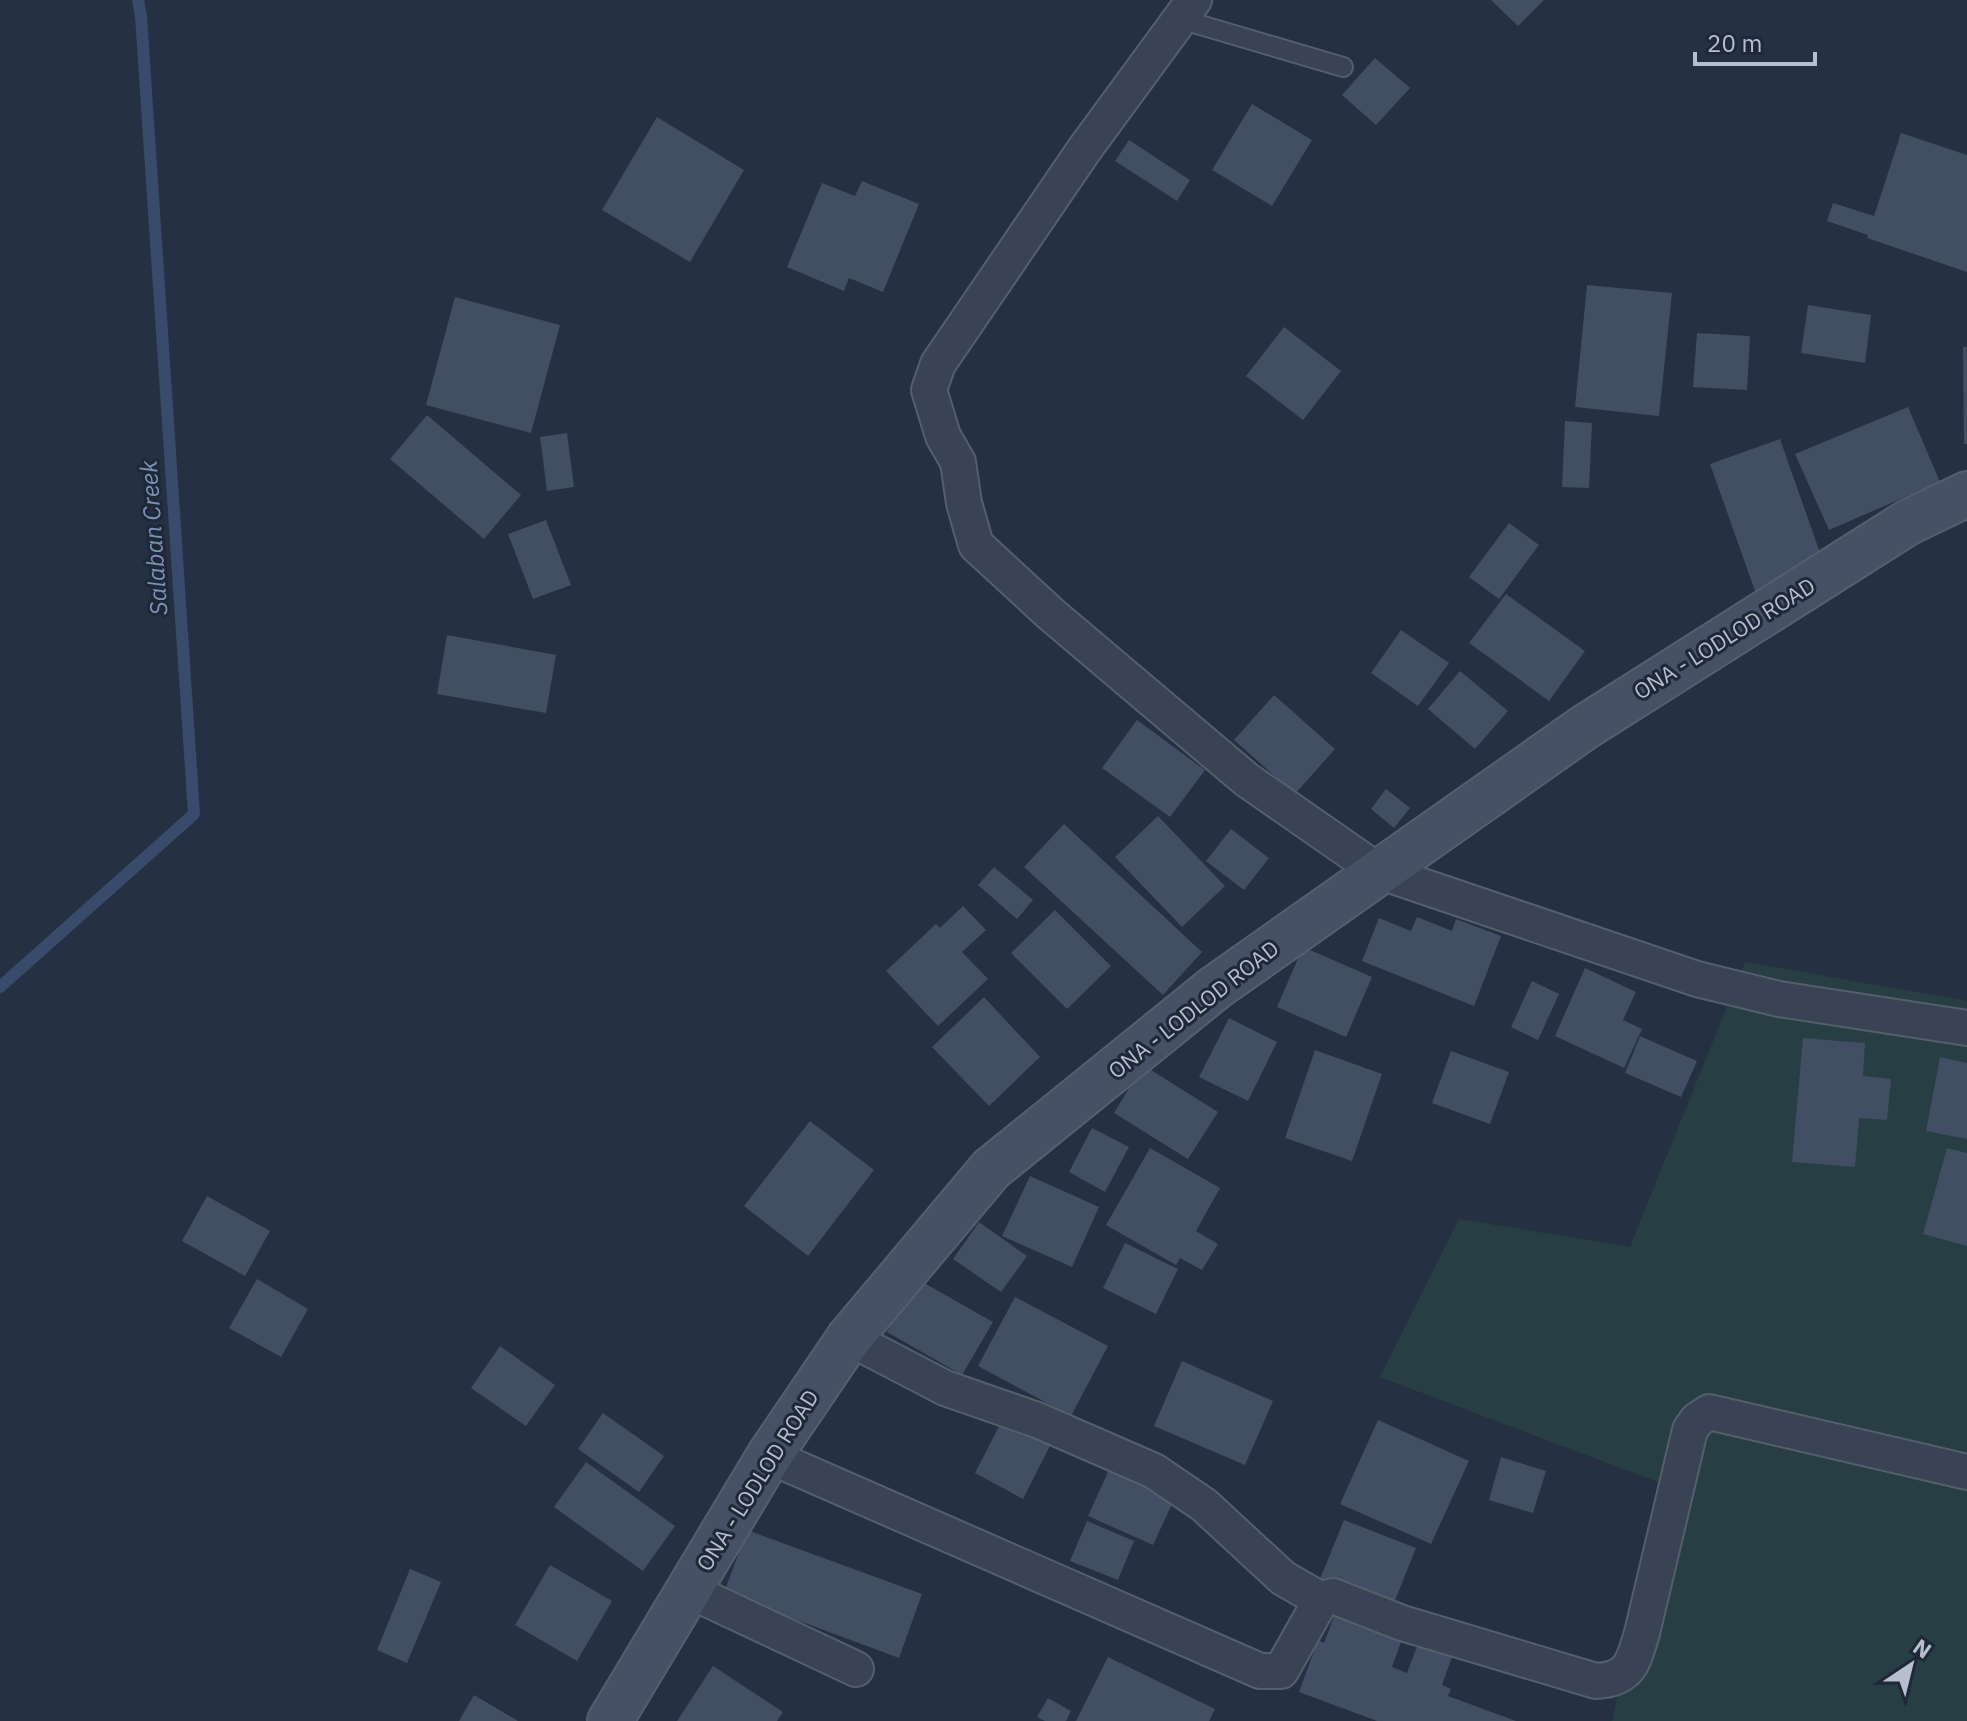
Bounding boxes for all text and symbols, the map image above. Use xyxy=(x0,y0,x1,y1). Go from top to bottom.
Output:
scale bar xyxy=(1695,16,1815,66)
text: 20 m xyxy=(1707,27,1762,59)
water label: Salaban Creek xyxy=(132,459,174,617)
street label: ONA - LODLOD ROAD xyxy=(1628,570,1820,706)
street label: ONA - LODLOD ROAD xyxy=(1102,933,1284,1085)
street label: ONA - LODLOD ROAD xyxy=(689,1384,825,1576)
north arrow xyxy=(1871,1625,1951,1705)
text: N xyxy=(1908,1632,1938,1665)

